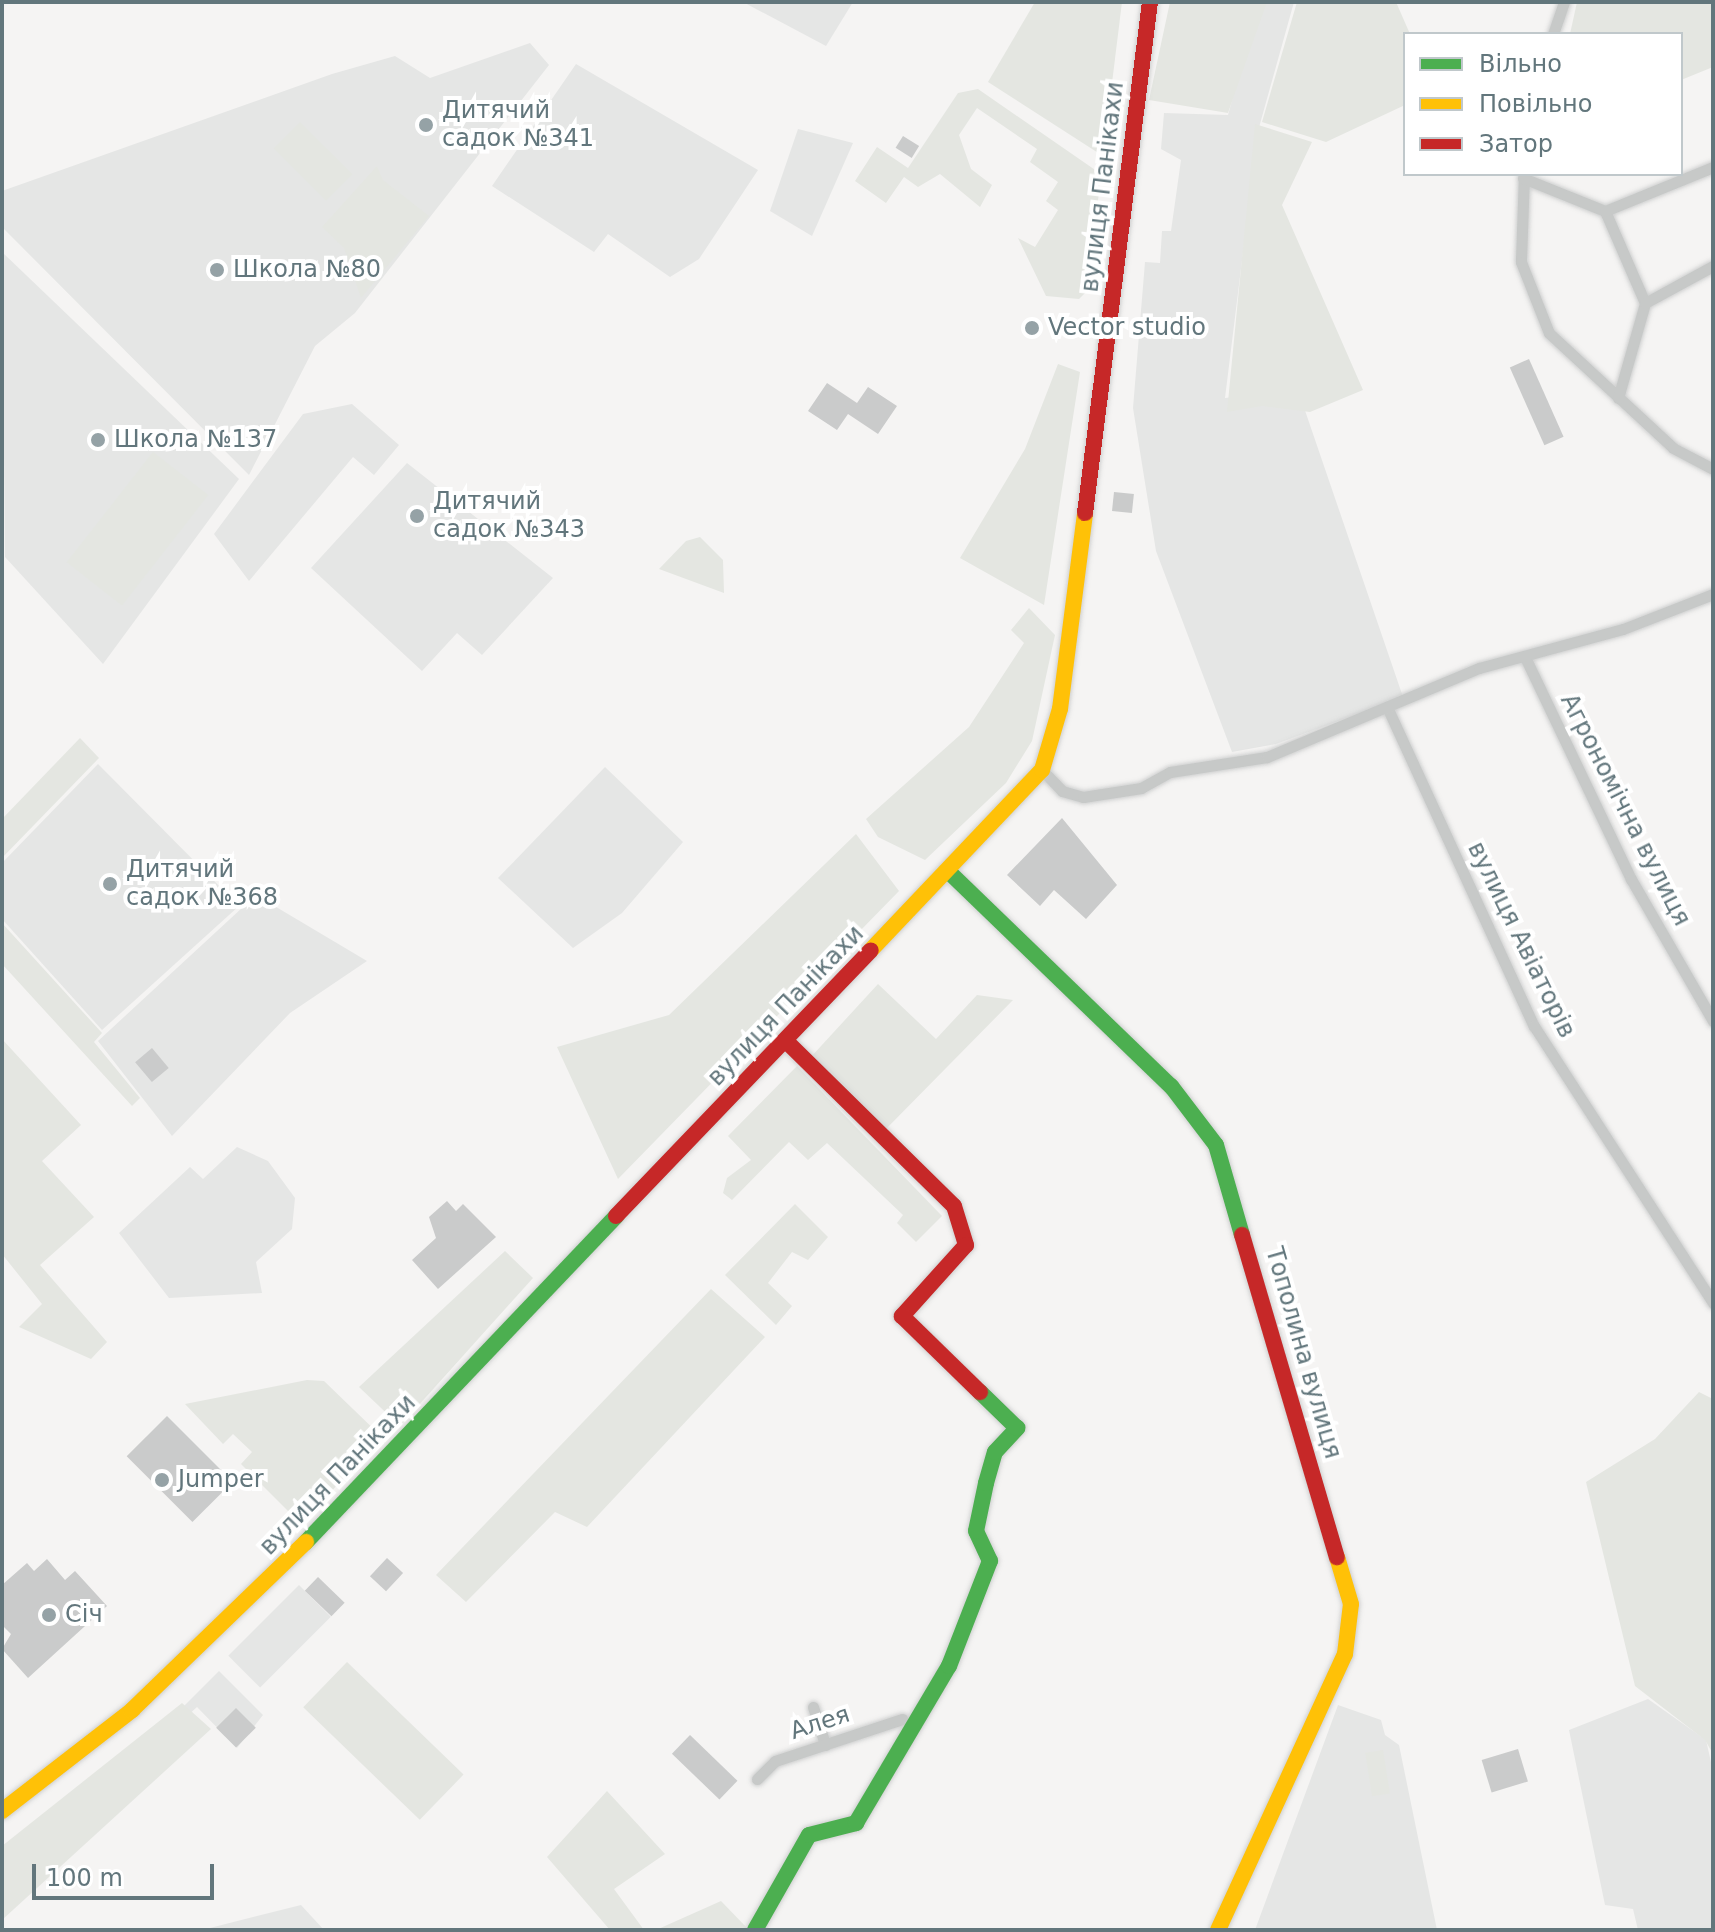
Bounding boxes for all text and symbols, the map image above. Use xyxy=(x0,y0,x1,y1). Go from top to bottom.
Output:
legend xyxy=(1403,32,1683,176)
text: Вільно xyxy=(1479,50,1562,78)
street label: вулиця Панікахи xyxy=(1076,80,1130,294)
text: Повільно xyxy=(1479,90,1592,118)
place label: Дитячий садок №341 xyxy=(442,97,594,153)
marker: Дитячий садок №341 xyxy=(417,116,435,134)
text: Затор xyxy=(1479,130,1553,158)
place label: Школа №80 xyxy=(233,256,381,284)
marker: Школа №80 xyxy=(208,261,226,279)
place label: Vector studio xyxy=(1048,314,1206,342)
marker: Vector studio xyxy=(1023,319,1041,337)
place label: Школа №137 xyxy=(114,426,277,454)
marker: Школа №137 xyxy=(89,431,107,449)
place label: Дитячий садок №343 xyxy=(433,488,585,544)
marker: Дитячий садок №343 xyxy=(408,507,426,525)
street label: Агрономічна вулиця xyxy=(1554,689,1696,931)
street label: вулиця Авіаторів xyxy=(1461,837,1581,1043)
place label: Дитячий садок №368 xyxy=(126,856,278,912)
marker: Дитячий садок №368 xyxy=(101,875,119,893)
street label: вулиця Панікахи xyxy=(702,920,870,1092)
street label: Тополина вулиця xyxy=(1259,1244,1347,1462)
street label: вулиця Панікахи xyxy=(254,1389,422,1561)
place label: Jumper xyxy=(178,1466,264,1494)
marker: Jumper xyxy=(153,1471,171,1489)
place label: Січ xyxy=(65,1601,103,1629)
marker: Січ xyxy=(40,1606,58,1624)
street label: Алея xyxy=(787,1700,853,1746)
scale bar xyxy=(36,1848,218,1898)
text: 100 m xyxy=(46,1864,123,1892)

